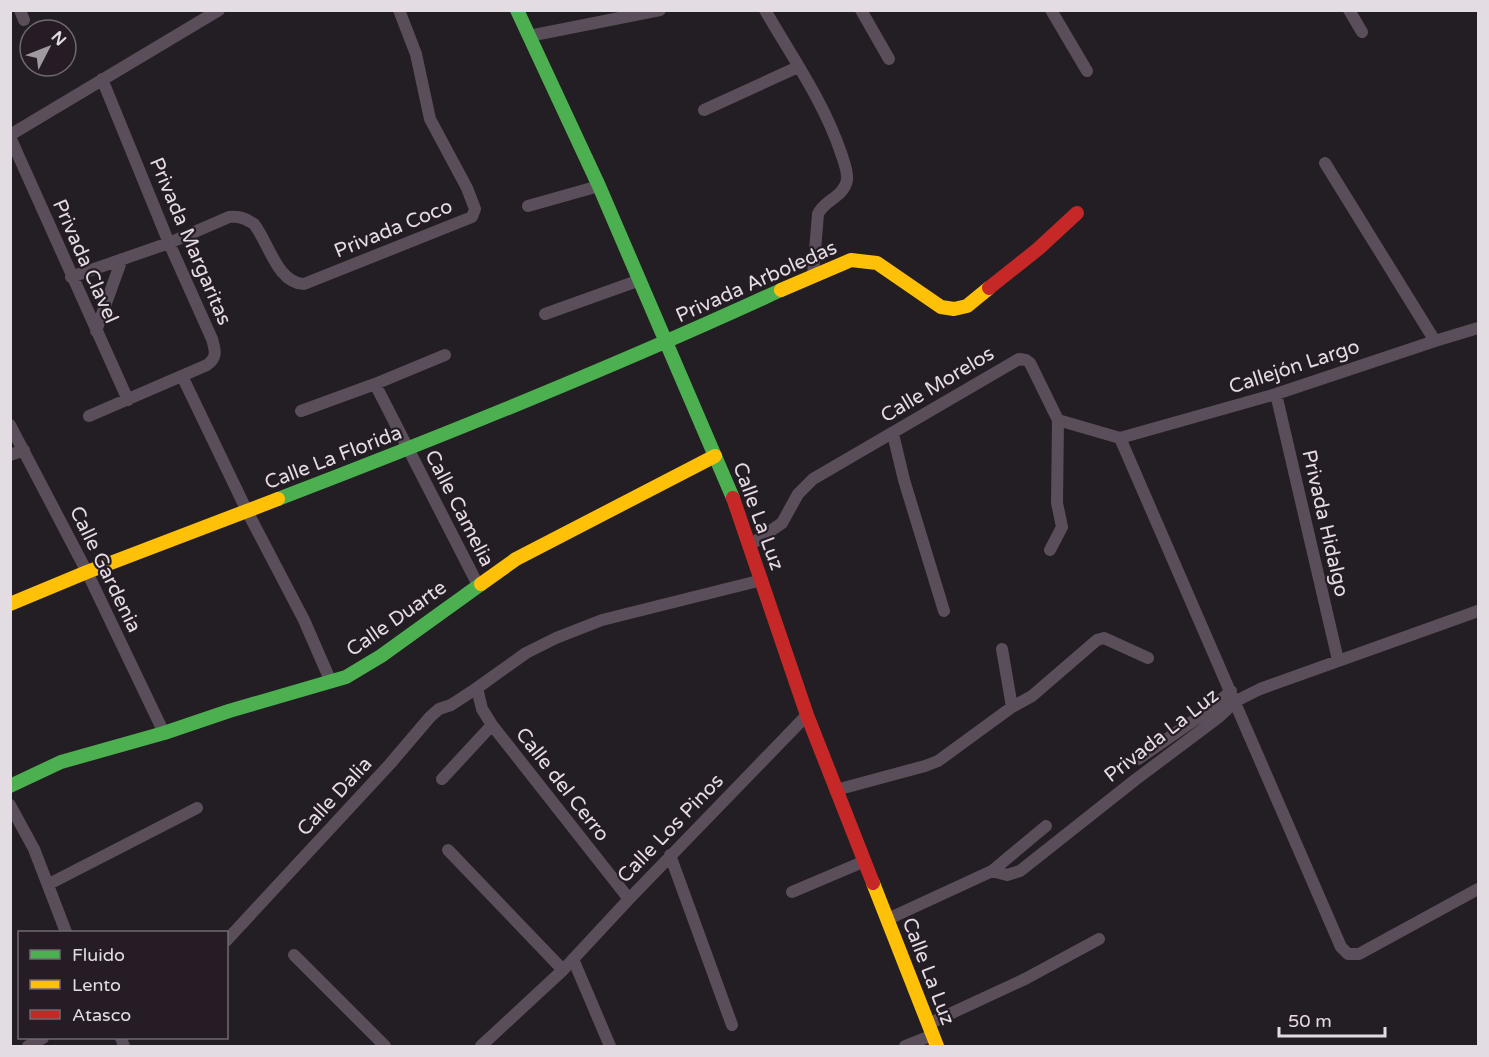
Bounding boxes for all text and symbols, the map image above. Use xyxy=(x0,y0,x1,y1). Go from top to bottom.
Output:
north arrow xyxy=(18,18,78,78)
text: N xyxy=(47,27,70,50)
street label: Privada Margaritas xyxy=(144,154,236,329)
street label: Privada Coco xyxy=(331,194,456,264)
street label: Privada Clavel xyxy=(47,196,123,327)
street label: Privada Arboledas xyxy=(672,236,841,328)
street label: Callejón Largo xyxy=(1226,335,1363,399)
street label: Calle Morelos xyxy=(876,342,999,428)
street label: Calle La Florida xyxy=(261,421,405,495)
street label: Calle Camelia xyxy=(419,446,499,571)
street label: Privada Hidalgo xyxy=(1296,447,1354,599)
street label: Calle La Luz xyxy=(727,459,789,574)
street label: Calle Gardenia xyxy=(64,502,146,637)
street label: Calle Duarte xyxy=(342,576,451,662)
street label: Privada La Luz xyxy=(1100,684,1224,788)
street label: Calle del Cerro xyxy=(510,723,614,846)
street label: Calle Dalia xyxy=(292,752,377,841)
street label: Calle Los Pinos xyxy=(613,769,729,888)
street label: Calle La Luz xyxy=(897,914,960,1029)
legend xyxy=(18,931,228,1039)
text: Fluido xyxy=(72,944,125,966)
text: Lento xyxy=(72,974,121,996)
scale bar xyxy=(1279,1000,1386,1038)
text: Atasco xyxy=(72,1004,131,1026)
text: 50 m xyxy=(1288,1010,1332,1032)

